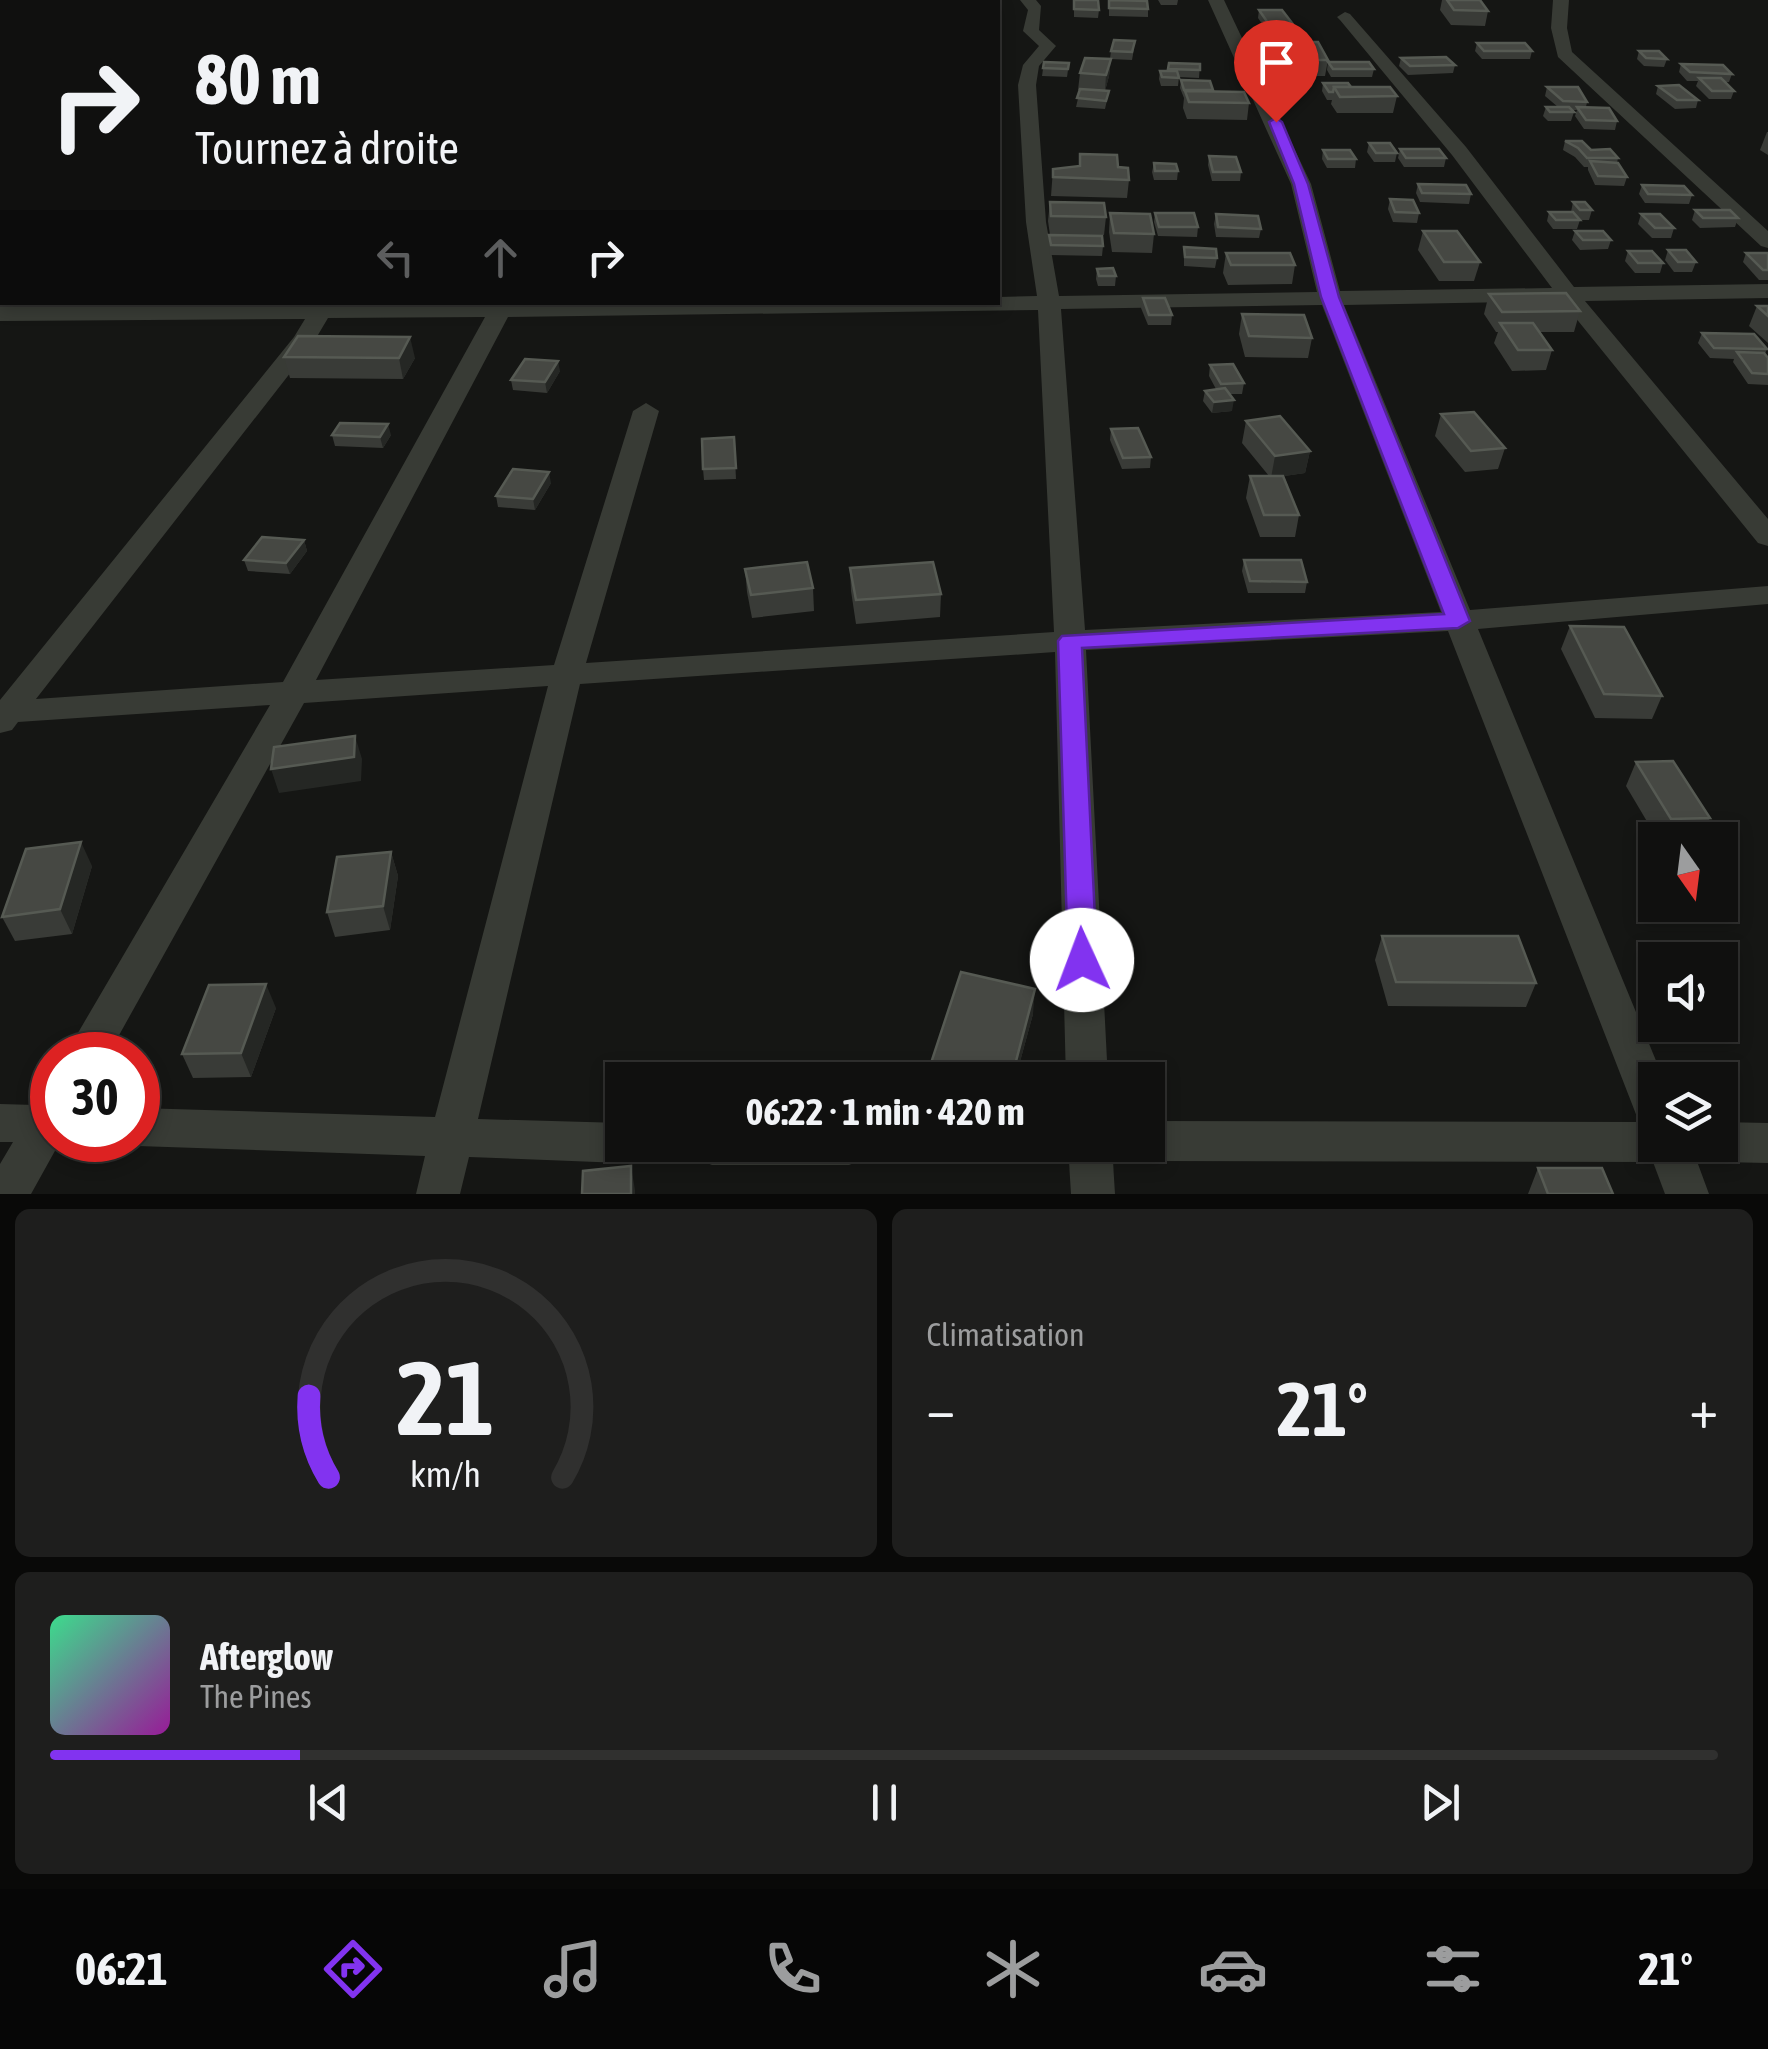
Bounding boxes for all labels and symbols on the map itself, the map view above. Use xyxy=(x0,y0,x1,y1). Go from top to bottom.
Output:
pin xyxy=(1234,20,1319,123)
north arrow xyxy=(1638,822,1738,922)
position arrow xyxy=(1030,908,1134,1012)
speed limit sign: 30 xyxy=(30,1032,160,1162)

